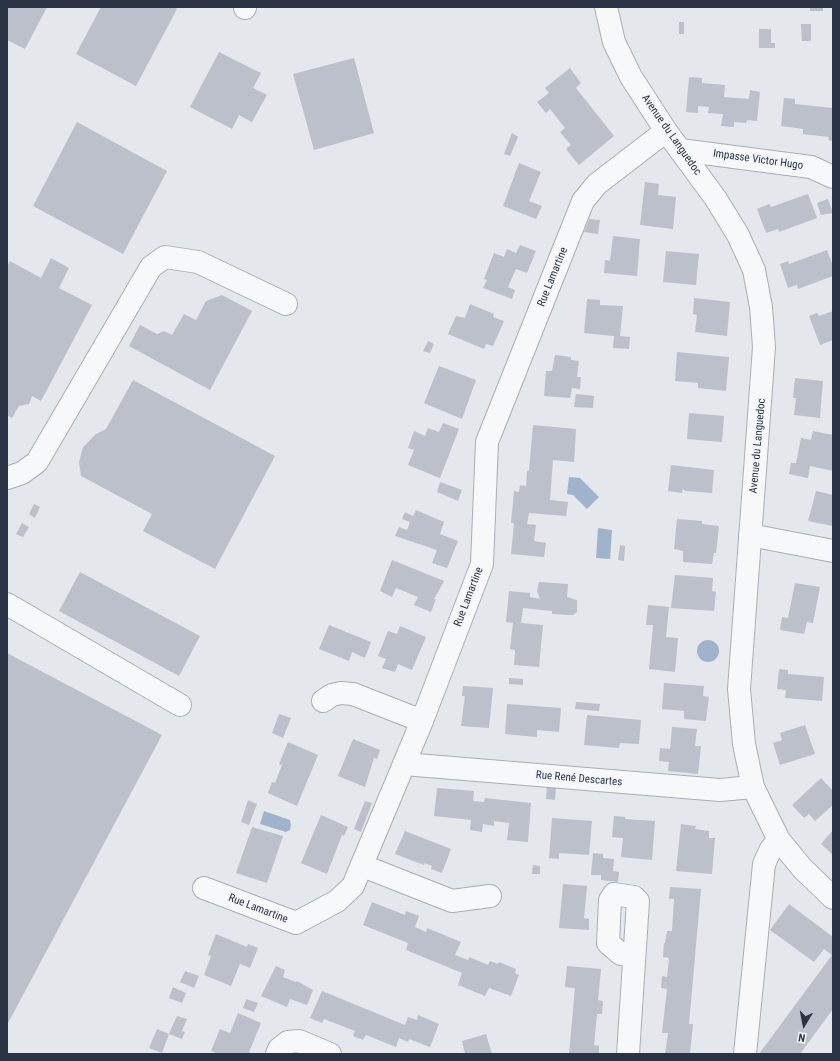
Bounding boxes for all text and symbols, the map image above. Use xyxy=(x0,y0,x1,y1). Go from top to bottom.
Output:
street label: Avenue du Languedoc xyxy=(638,92,704,178)
street label: Impasse Victor Hugo xyxy=(712,147,804,173)
street label: Rue Lamartine xyxy=(535,245,571,309)
street label: Avenue du Languedoc xyxy=(747,398,769,494)
street label: Rue Lamartine xyxy=(452,565,486,629)
street label: Rue René Descartes xyxy=(535,769,623,789)
street label: Rue Lamartine xyxy=(226,892,290,926)
north arrow xyxy=(784,1005,824,1045)
text: N xyxy=(797,1030,806,1044)

